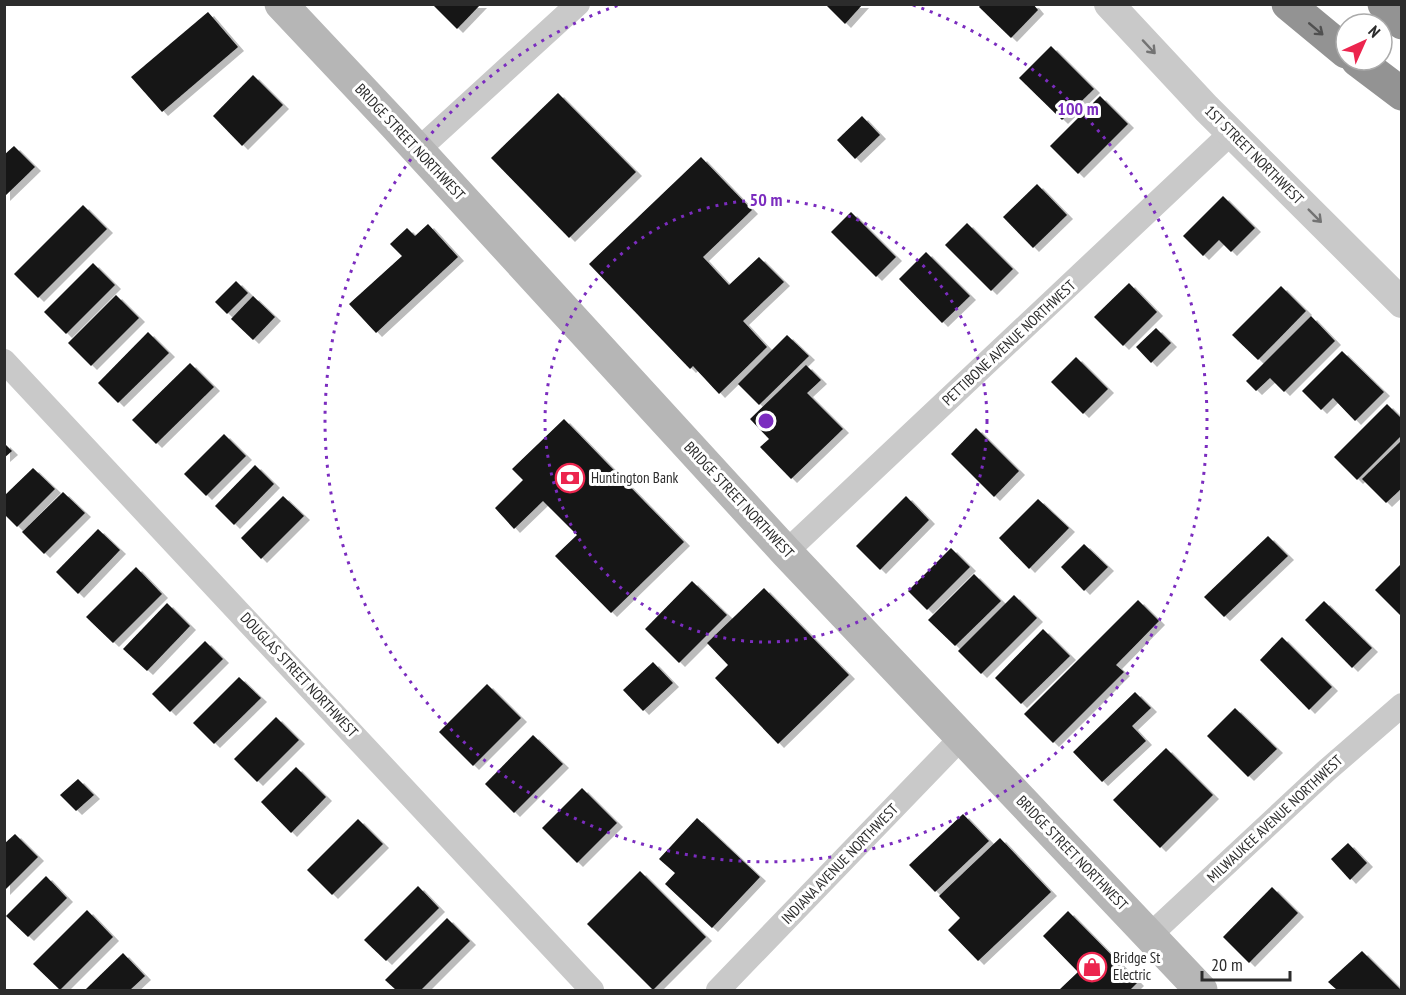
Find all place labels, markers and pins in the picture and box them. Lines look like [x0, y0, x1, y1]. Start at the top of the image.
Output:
centre of rings [756, 411, 776, 431]
bank icon: Huntington Bank [554, 462, 586, 494]
place label: Huntington Bank [591, 468, 678, 487]
place label: Bridge St Electric [1113, 948, 1160, 984]
shop icon: Bridge St Electric [1076, 951, 1108, 983]

